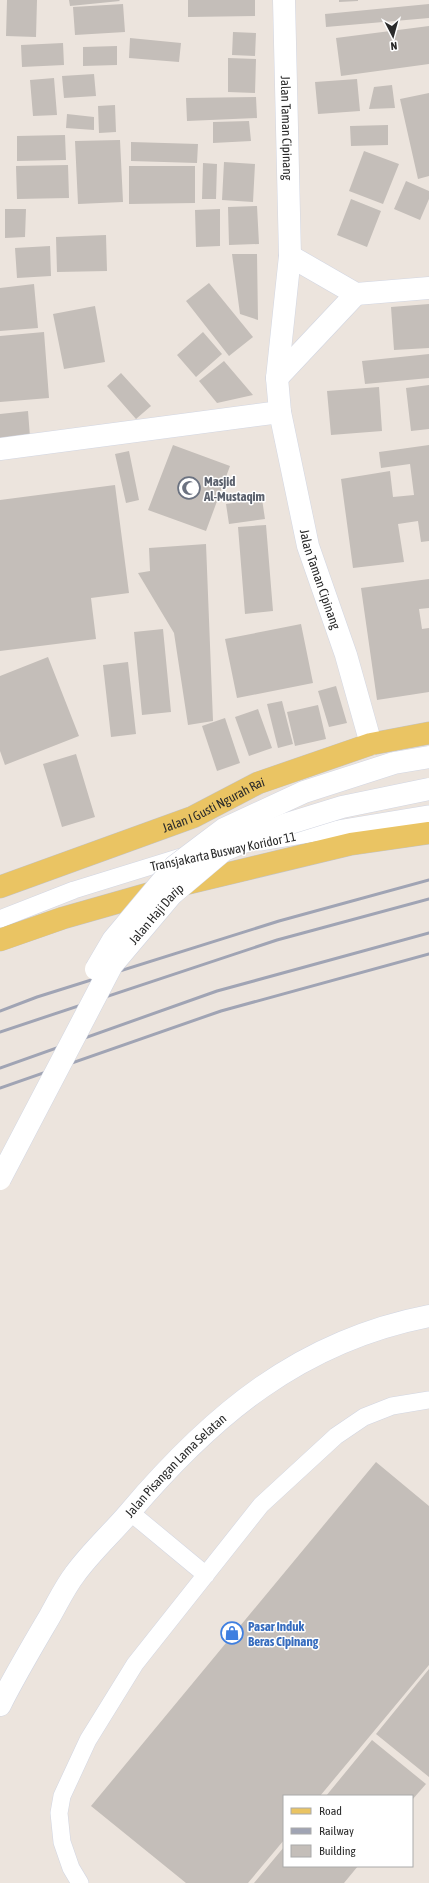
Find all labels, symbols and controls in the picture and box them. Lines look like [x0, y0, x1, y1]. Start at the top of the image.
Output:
north arrow [373, 16, 413, 56]
text: N [390, 40, 398, 52]
street label: Jalan Taman Cipinang [278, 76, 295, 181]
place label: Masjid Al-Mustaqim [203, 474, 265, 504]
mosque icon: Masjid Al-Mustaqim [176, 475, 202, 501]
street label: Jalan Taman Cipinang [297, 528, 344, 632]
street label: Jalan I Gusti Ngurah Rai [160, 774, 267, 836]
street label: Transjakarta Busway Koridor 11 [149, 829, 297, 874]
street label: Jalan Haji Darip [126, 881, 187, 947]
street label: Jalan Pisangan Lama Selatan [122, 1411, 229, 1520]
place label: Pasar Induk Beras Cipinang [248, 1619, 319, 1649]
shop icon: Pasar Induk Beras Cipinang [219, 1620, 245, 1646]
legend [283, 1795, 413, 1867]
text: Road [319, 1804, 342, 1818]
text: Railway [319, 1824, 354, 1838]
text: Building [319, 1844, 357, 1858]

